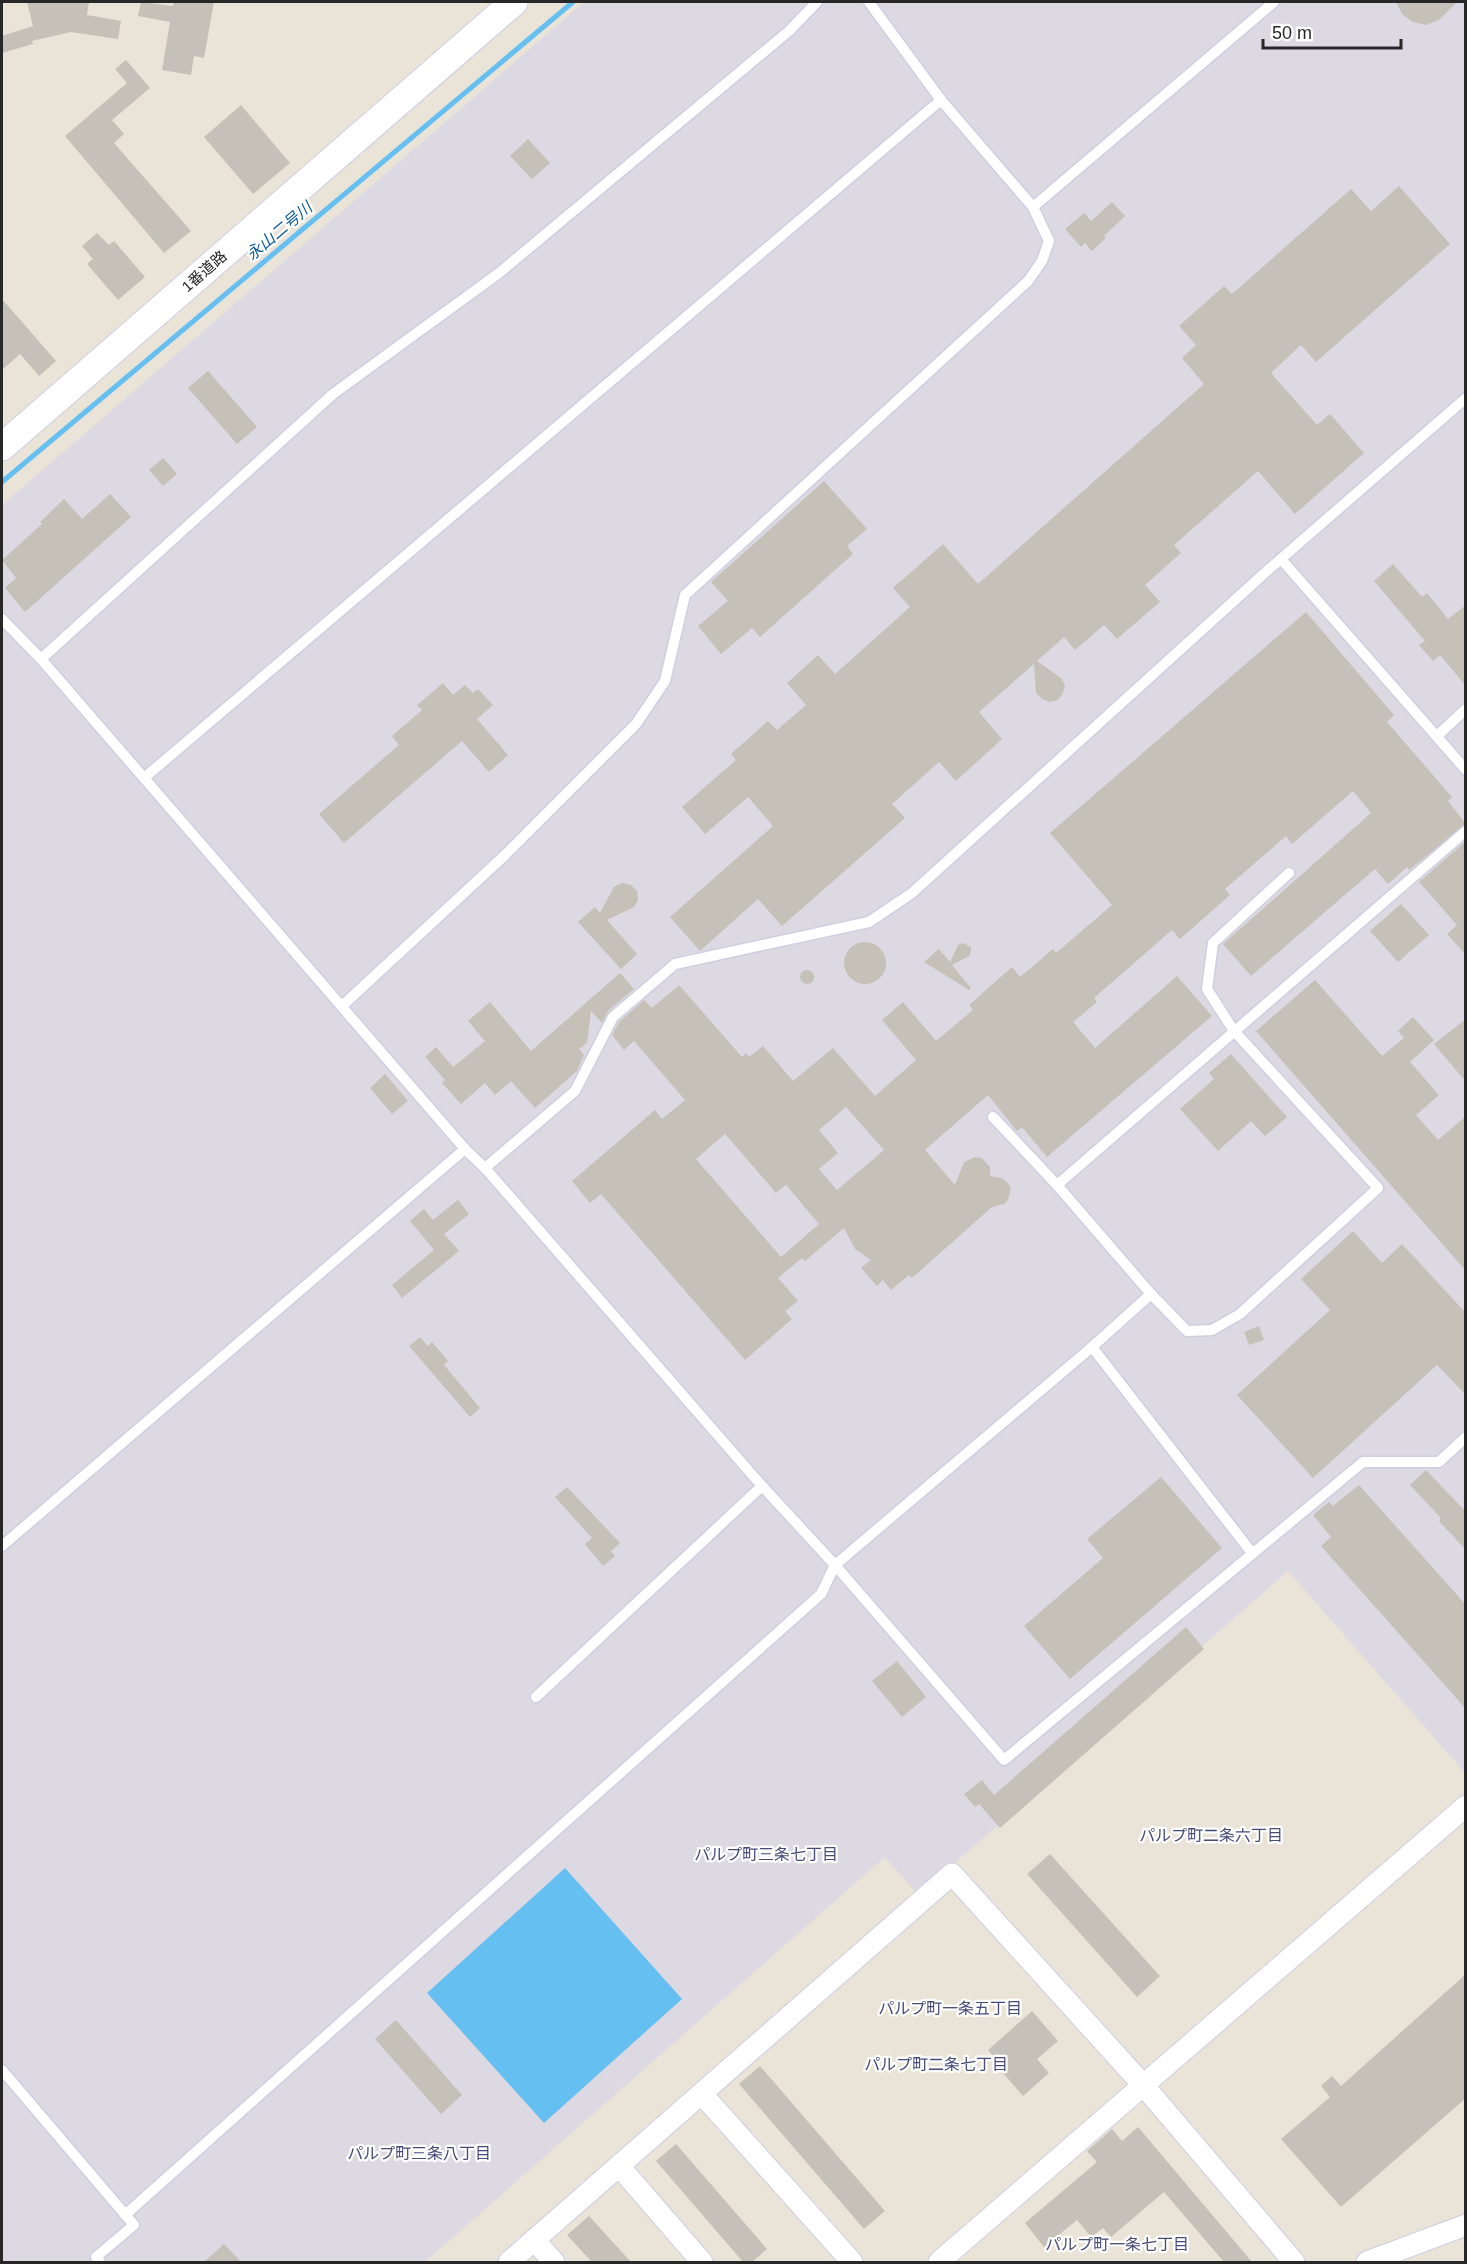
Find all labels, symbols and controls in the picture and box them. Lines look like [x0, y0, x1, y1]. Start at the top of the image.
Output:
scale bar [1263, 12, 1401, 50]
text: 50 m [1272, 23, 1312, 43]
water label: 永山二号川 [243, 197, 317, 263]
street label: 1番道路 [178, 247, 230, 295]
district label: パルプ町二条六丁目 [1139, 1827, 1283, 1844]
district label: パルプ町三条七丁目 [694, 1846, 838, 1863]
district label: パルプ町一条五丁目 [878, 2000, 1022, 2017]
district label: パルプ町二条七丁目 [864, 2056, 1008, 2073]
district label: パルプ町三条八丁目 [347, 2145, 491, 2162]
district label: パルプ町一条七丁目 [1045, 2236, 1189, 2253]

